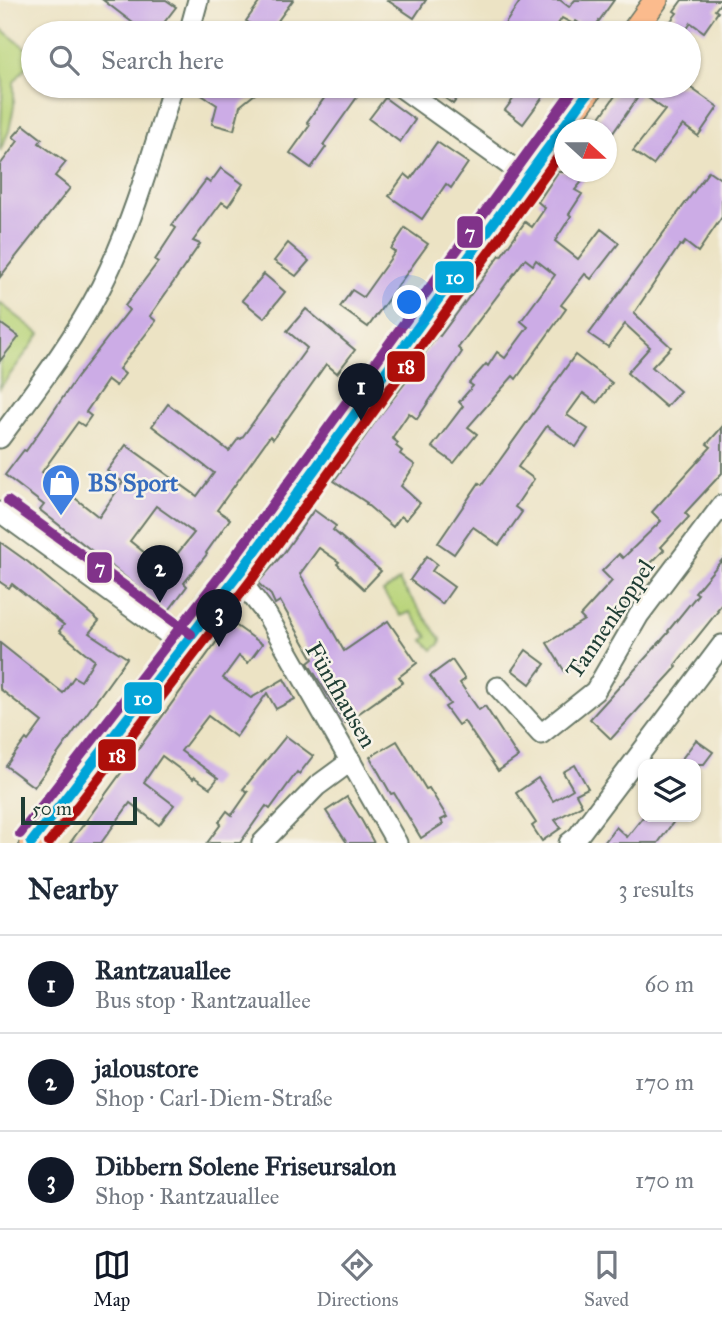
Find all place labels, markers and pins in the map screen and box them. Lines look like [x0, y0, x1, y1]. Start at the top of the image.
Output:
pin: 1 [338, 363, 384, 421]
shop icon: BS Sport [40, 462, 82, 517]
place label: BS Sport [88, 468, 179, 498]
pin: 2 [137, 545, 183, 603]
pin: 3 [196, 589, 242, 647]

